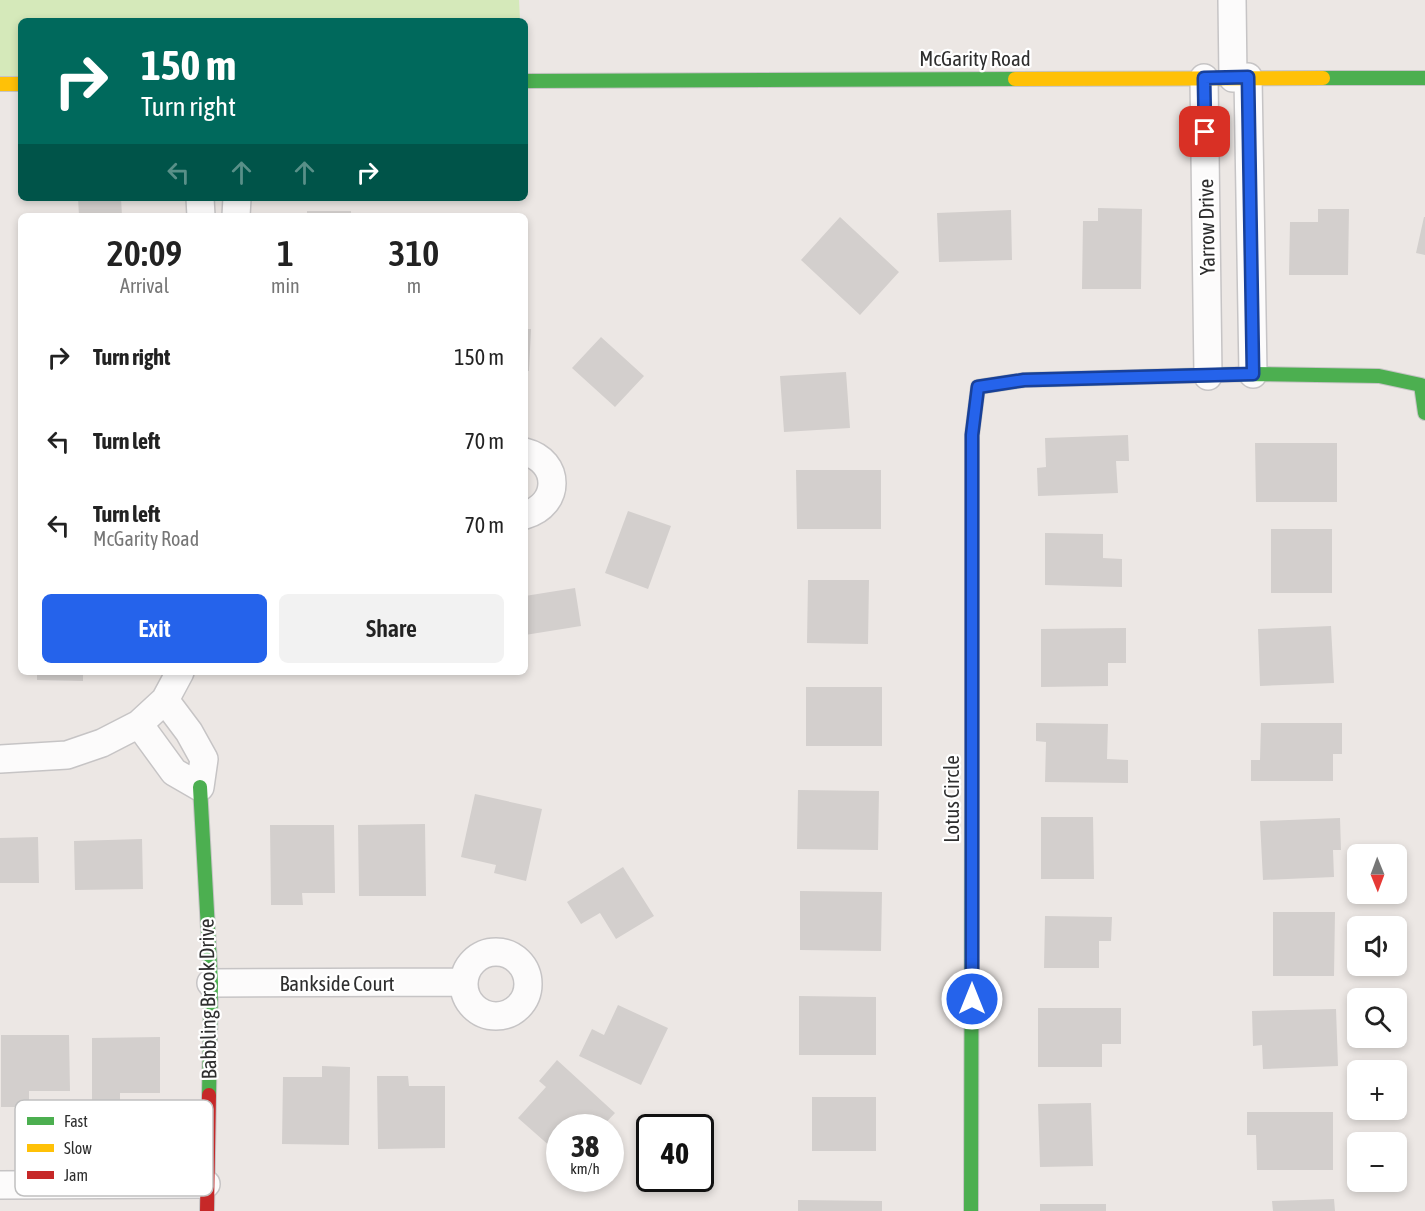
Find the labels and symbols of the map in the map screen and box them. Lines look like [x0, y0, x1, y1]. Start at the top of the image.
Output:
street label: McGarity Road [919, 46, 1031, 70]
pin [1179, 106, 1230, 157]
street label: Yarrow Drive [1193, 179, 1219, 275]
street label: Lotus Circle [939, 755, 963, 843]
north arrow [1347, 844, 1407, 904]
street label: Babbling Brook Drive [194, 918, 220, 1080]
position arrow [940, 967, 1004, 1031]
street label: Bankside Court [279, 971, 395, 995]
legend [15, 1100, 213, 1196]
text: Fast [64, 1112, 88, 1130]
speed limit sign: 40 [636, 1114, 714, 1192]
text: Slow [64, 1139, 92, 1157]
text: Jam [64, 1166, 88, 1184]

